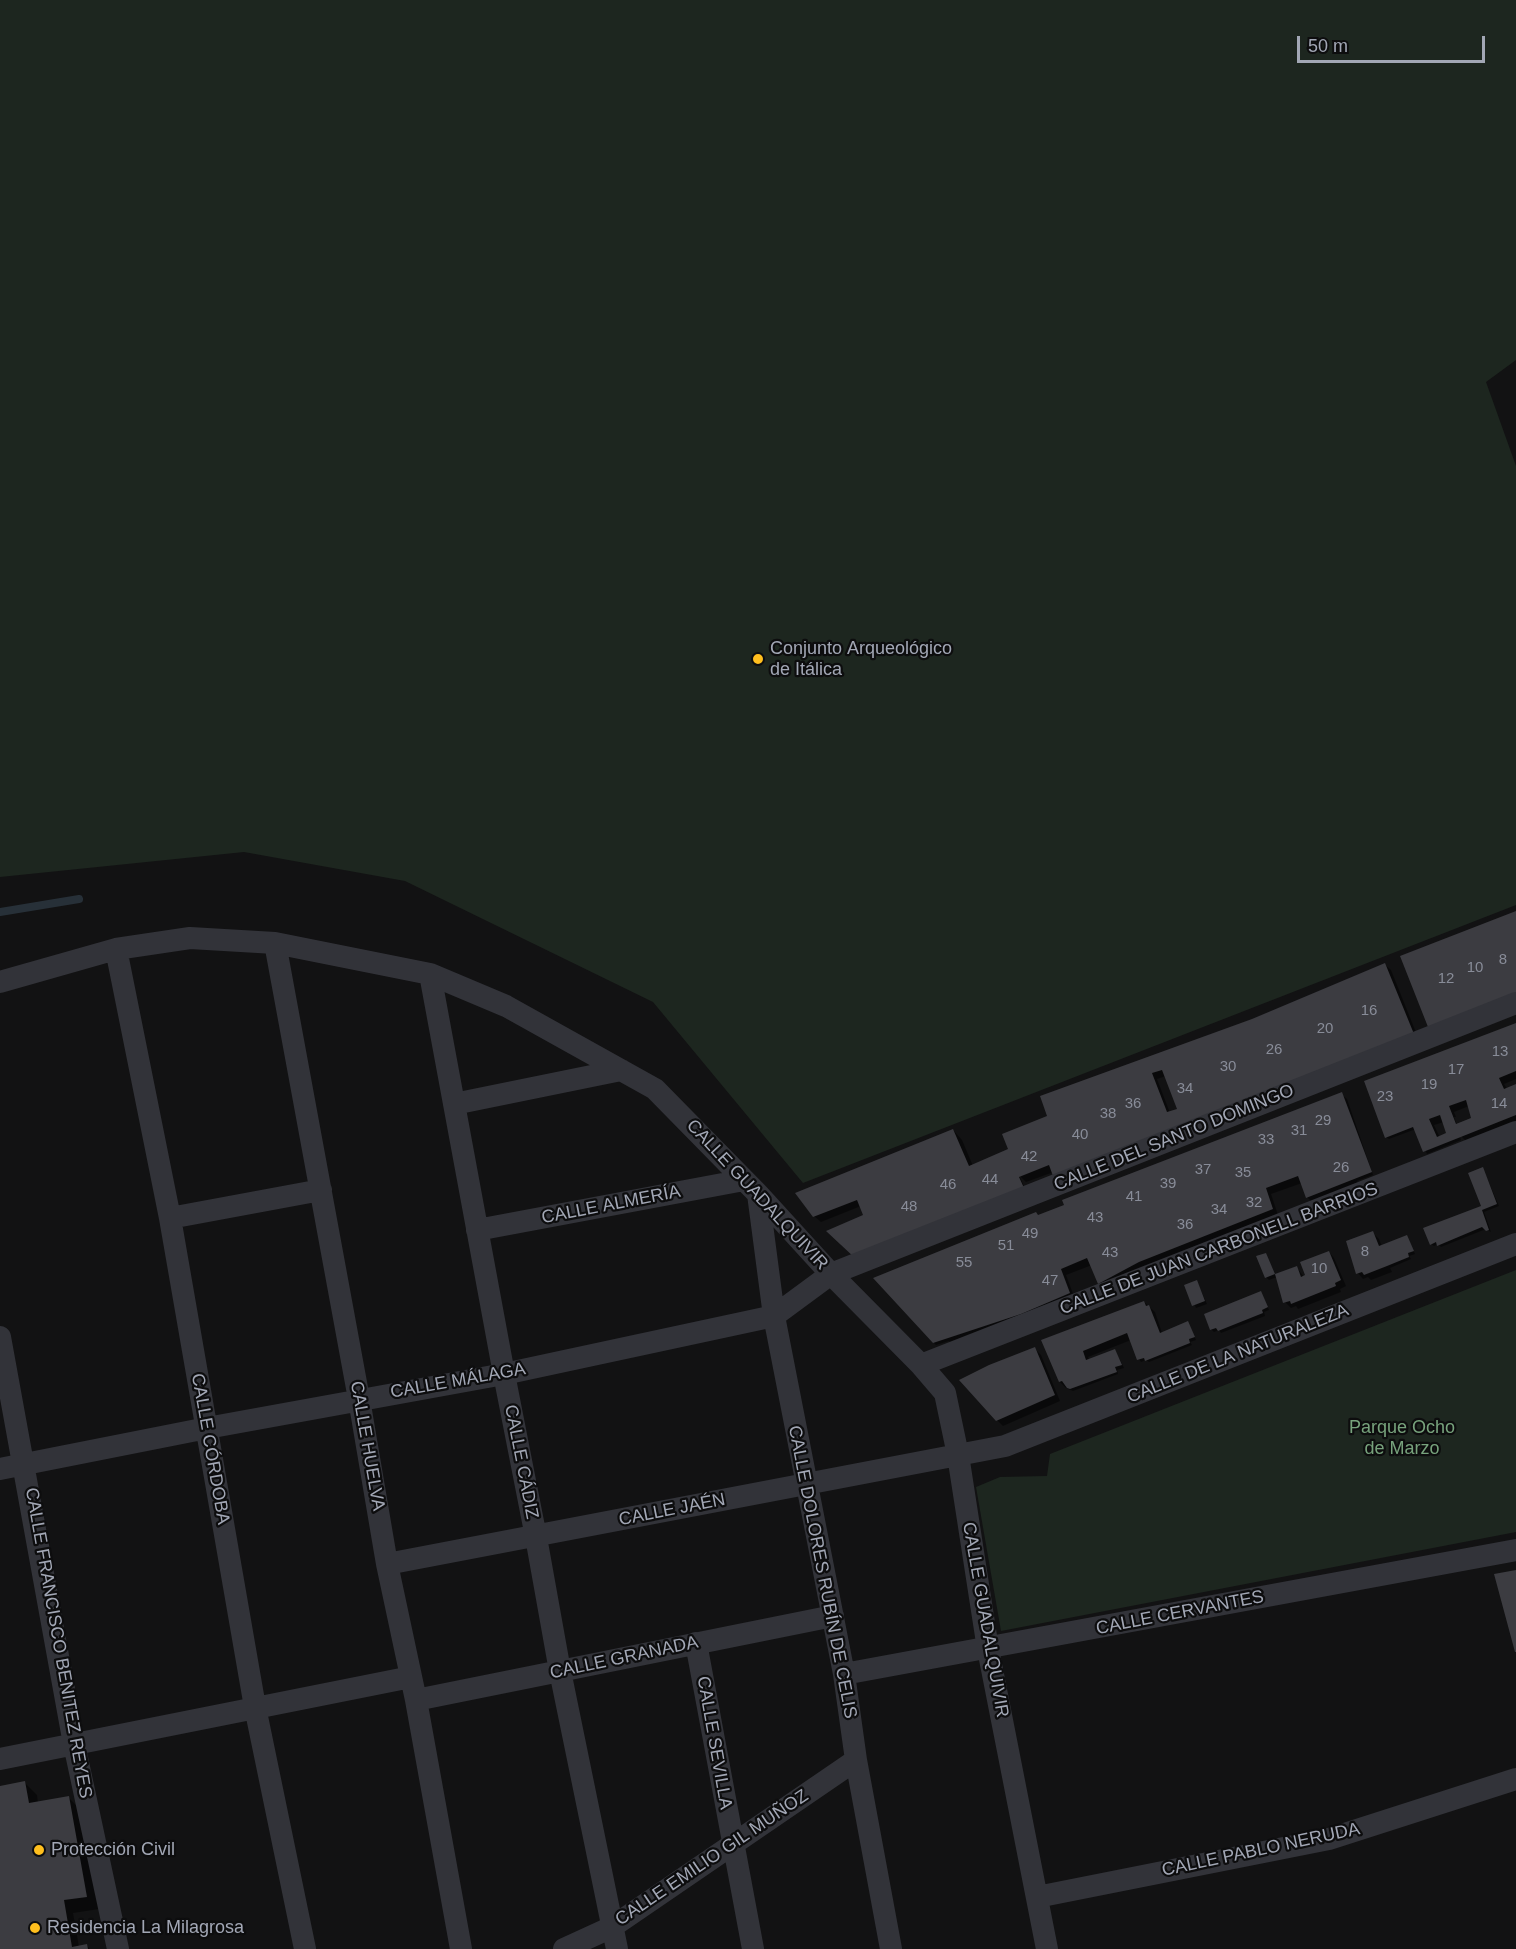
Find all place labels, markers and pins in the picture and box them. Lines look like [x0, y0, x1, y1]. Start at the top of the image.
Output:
place label: Conjunto Arqueológico de Itálica [770, 638, 952, 680]
marker: Conjunto Arqueológico de Itálica [751, 652, 765, 666]
place label: Protección Civil [51, 1839, 175, 1861]
marker: Protección Civil [32, 1843, 46, 1857]
place label: Residencia La Milagrosa [47, 1917, 244, 1939]
marker: Residencia La Milagrosa [28, 1921, 42, 1935]

